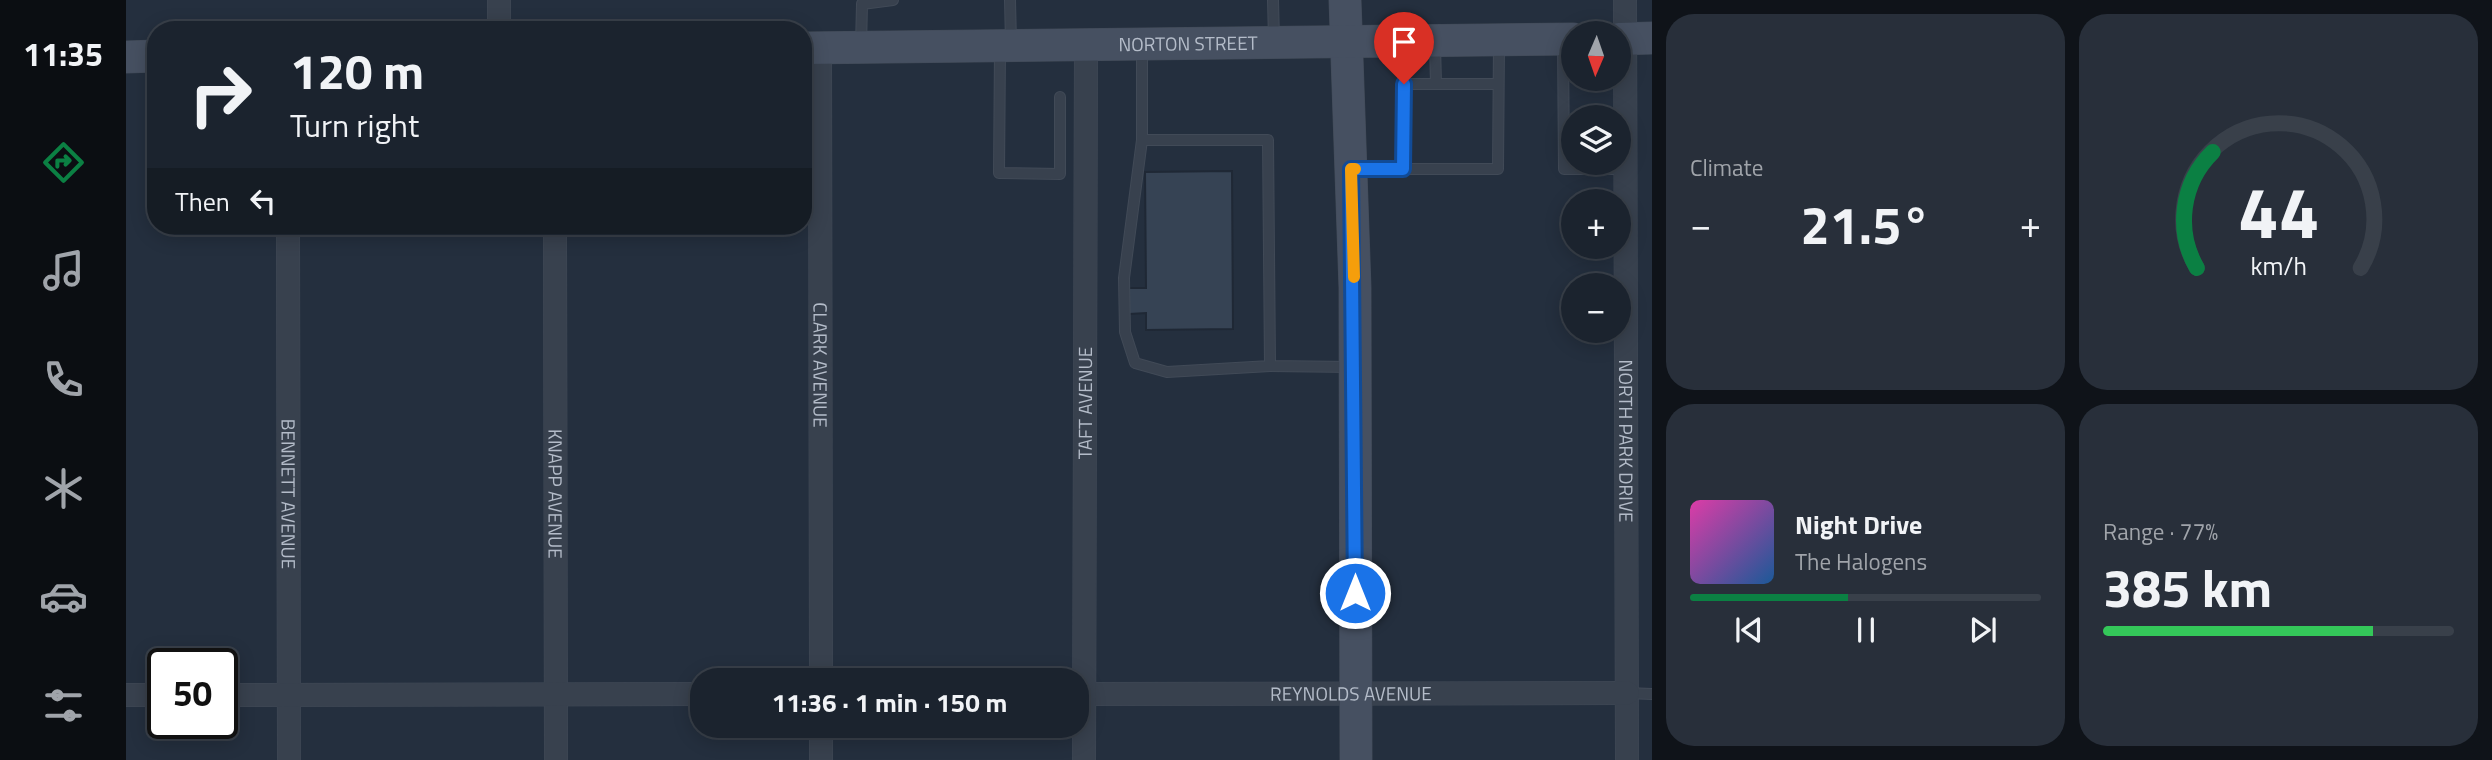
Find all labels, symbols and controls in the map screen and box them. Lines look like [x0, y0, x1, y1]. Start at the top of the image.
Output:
pin [1374, 12.0, 1434, 84]
north arrow [1561, 21, 1631, 91]
map controls [1561, 21, 1631, 343]
icon: arrive [1385, 23, 1423, 61]
street label: NORTON STREET [1118, 28, 1258, 58]
text: 11:35 [23, 30, 103, 78]
text: 120 m [290, 33, 424, 108]
icon: right [175, 49, 266, 140]
text: Turn right [290, 101, 419, 149]
button: layers [1561, 105, 1631, 175]
icon: directions [39, 138, 88, 187]
text: Climate [1690, 150, 1763, 185]
text: 44 [2238, 156, 2319, 266]
text: Then [175, 182, 230, 221]
icon: left [244, 182, 282, 220]
text: 21.5° [1801, 185, 1930, 264]
button: + [1561, 189, 1631, 259]
text: − [1690, 195, 1711, 253]
text: + [2020, 195, 2041, 253]
icon: music [39, 246, 88, 295]
text: km/h [2250, 247, 2307, 285]
button: − [1561, 273, 1631, 343]
street label: CLARK AVENUE [806, 302, 836, 428]
street label: TAFT AVENUE [1070, 347, 1099, 459]
icon: phone [39, 355, 88, 404]
street label: NORTH PARK DRIVE [1612, 359, 1641, 522]
street label: BENNETT AVENUE [274, 419, 304, 569]
street label: KNAPP AVENUE [541, 429, 571, 559]
icon: climate [39, 464, 88, 513]
text: Night Drive [1795, 505, 1922, 544]
text: Range · 77% [2103, 514, 2218, 549]
text: The Halogens [1795, 544, 1927, 579]
text: 385 km [2103, 548, 2272, 627]
position arrow [1318, 556, 1392, 630]
icon: car [39, 572, 88, 621]
icon: previous [1730, 611, 1768, 649]
icon: pause [1847, 611, 1885, 649]
icon: next [1964, 611, 2002, 649]
speed limit sign: 50 [147, 648, 238, 739]
street label: REYNOLDS AVENUE [1270, 678, 1432, 708]
icon: filters [39, 681, 88, 730]
text: 11:36 · 1 min · 150 m [772, 683, 1007, 722]

